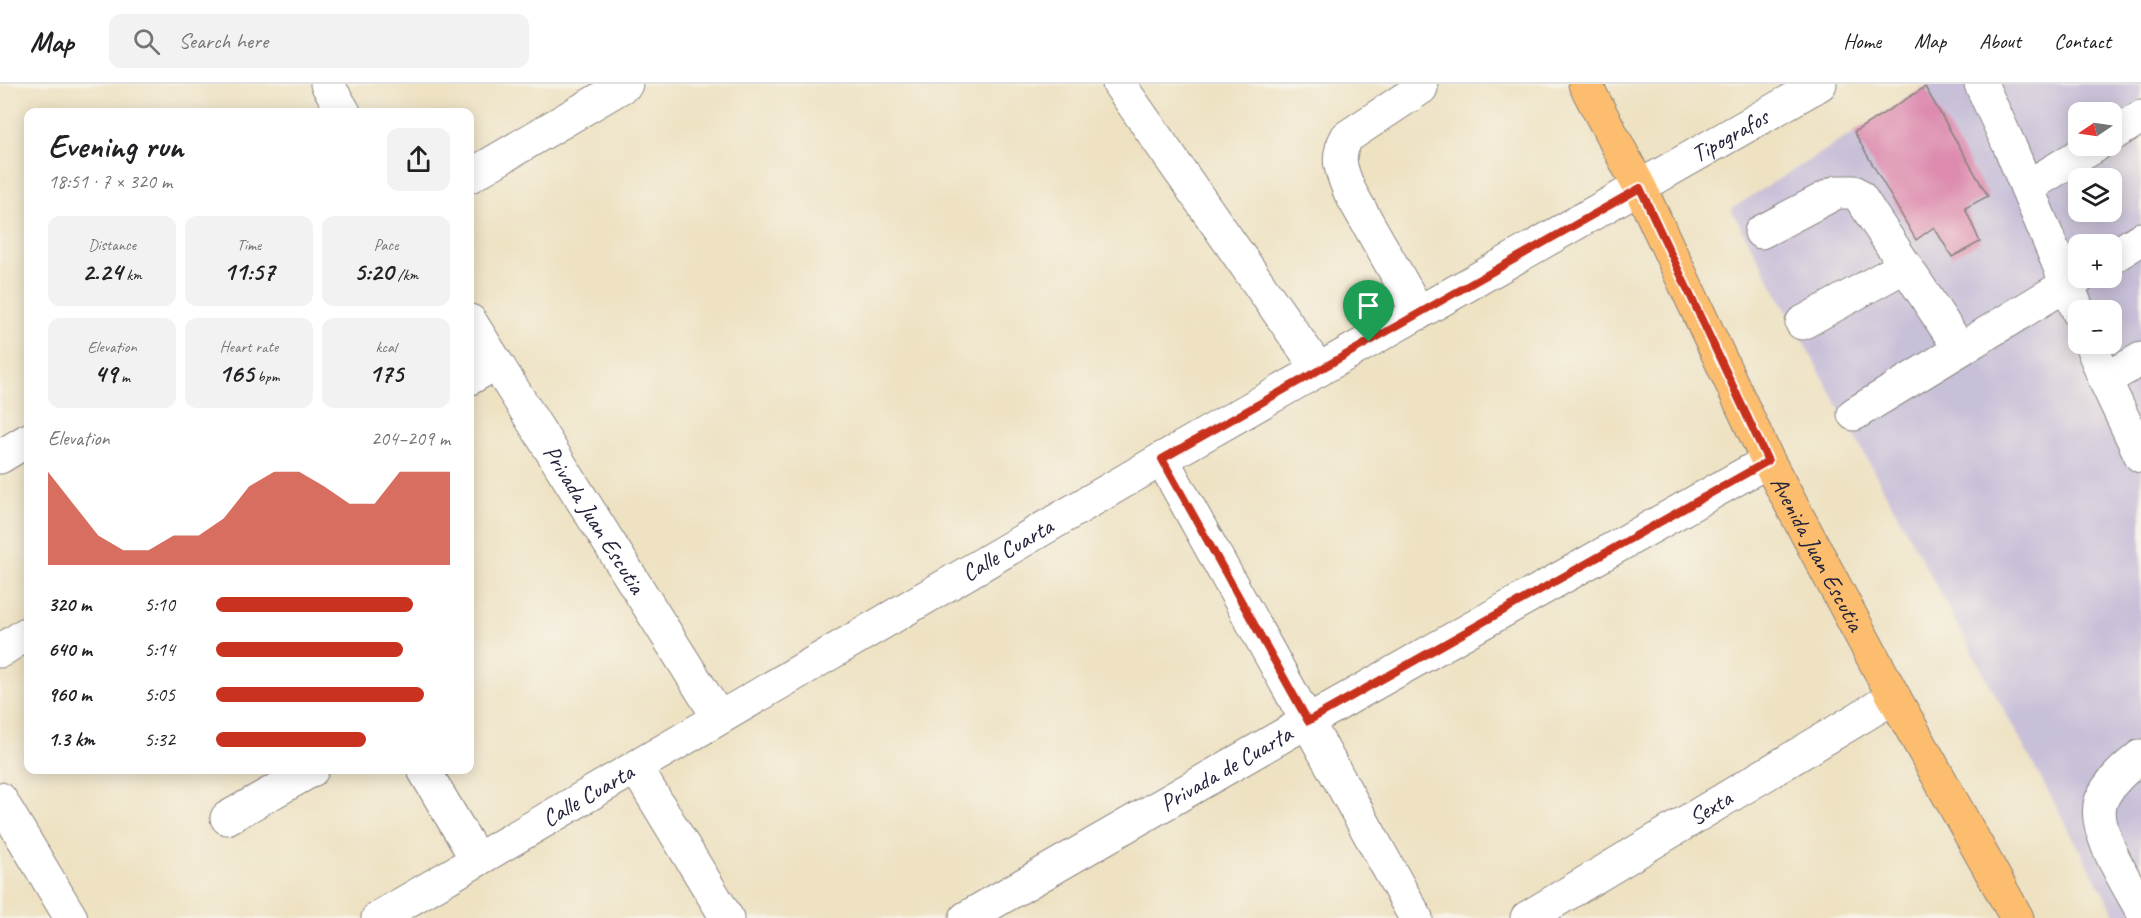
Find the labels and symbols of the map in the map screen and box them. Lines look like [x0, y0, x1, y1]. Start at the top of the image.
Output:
street label: Tipografos [1686, 101, 1775, 169]
north arrow [2068, 102, 2122, 156]
pin [1343, 280, 1394, 342]
street label: Privada Juan Escutia [536, 439, 653, 600]
street label: Avenida Juan Escutia [1764, 471, 1872, 637]
street label: Calle Cuarta [956, 511, 1059, 588]
street label: Privada de Cuarta [1155, 718, 1299, 818]
street label: Calle Cuarta [537, 756, 640, 834]
street label: Sexta [1683, 782, 1738, 832]

